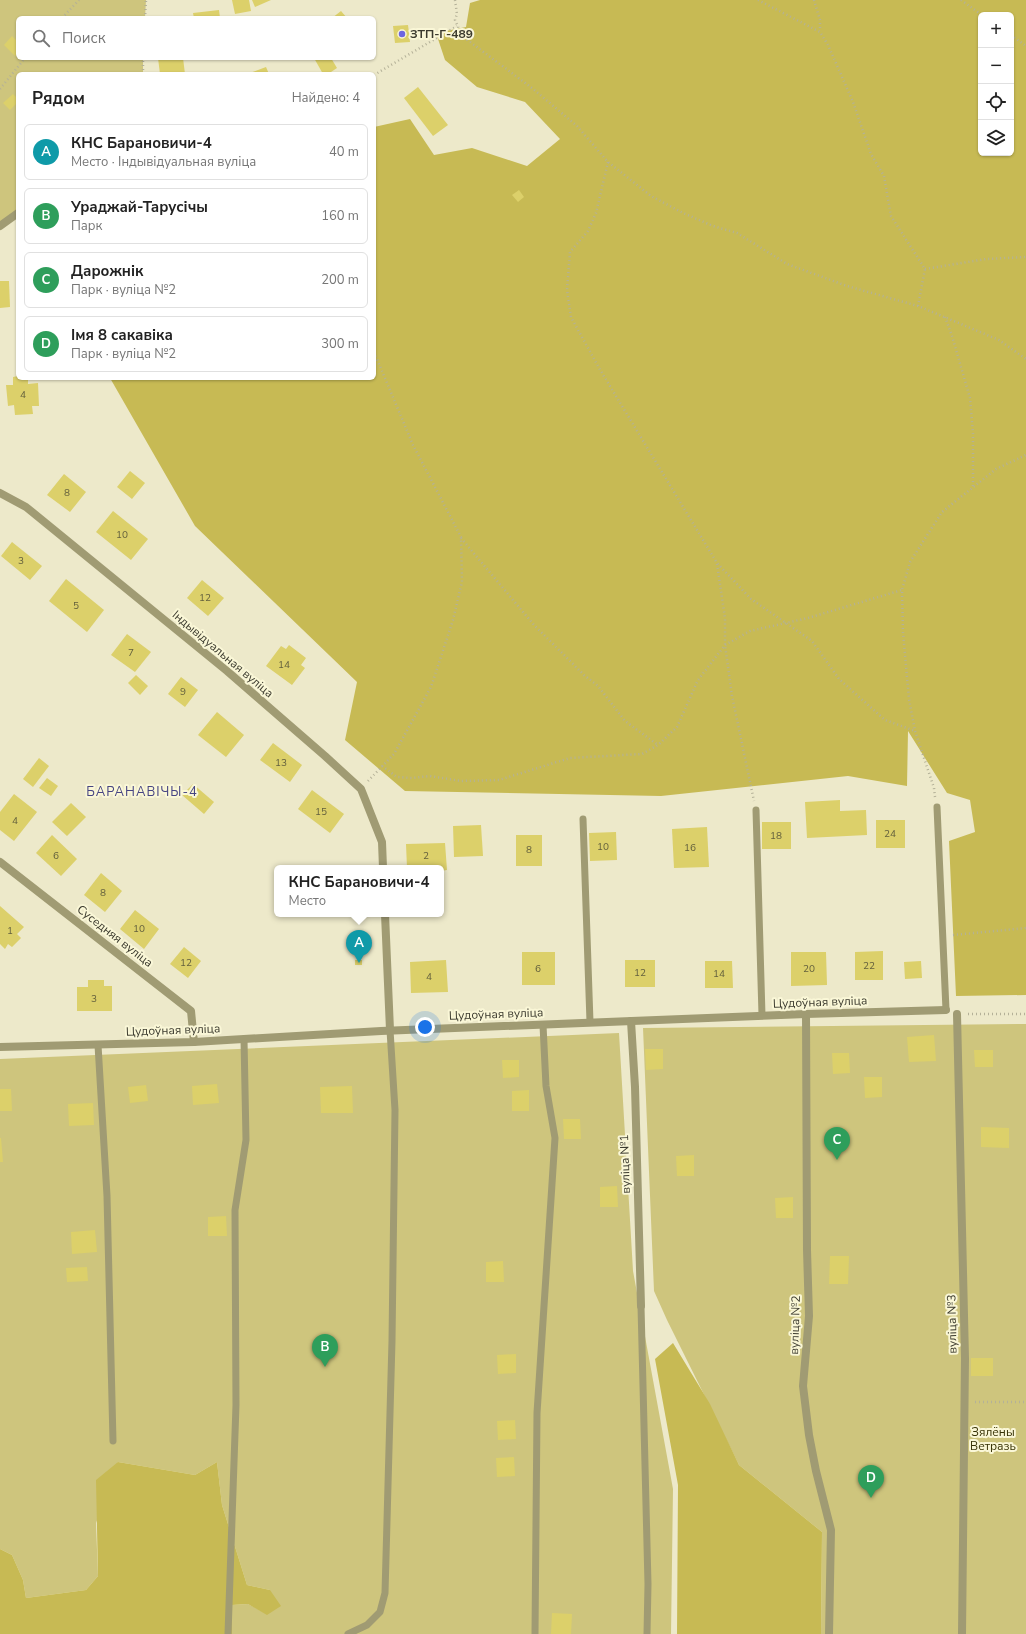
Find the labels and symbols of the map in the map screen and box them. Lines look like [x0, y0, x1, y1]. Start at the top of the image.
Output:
place label: ЗТП-Г-489 [410, 26, 473, 42]
marker: ЗТП-Г-489 [397, 29, 407, 39]
house number: 4 [20, 388, 26, 402]
house number: 8 [64, 486, 70, 500]
house number: 10 [116, 528, 128, 542]
house number: 3 [18, 554, 24, 568]
house number: 12 [199, 591, 211, 605]
house number: 5 [73, 599, 79, 613]
street label: Індывідуальная вуліца [169, 607, 277, 701]
house number: 7 [128, 646, 134, 660]
house number: 14 [278, 658, 290, 672]
house number: 9 [180, 685, 186, 699]
house number: 13 [275, 756, 287, 770]
district label: БАРАНАВІЧЫ-4 [86, 783, 198, 801]
house number: 15 [315, 805, 327, 819]
house number: 4 [12, 814, 18, 828]
house number: 24 [884, 827, 896, 841]
house number: 18 [770, 829, 782, 843]
house number: 10 [597, 840, 609, 854]
house number: 16 [684, 841, 696, 855]
house number: 8 [526, 843, 532, 857]
house number: 6 [53, 849, 59, 863]
house number: 2 [423, 849, 429, 863]
house number: 8 [100, 886, 106, 900]
street label: Суседняя вуліца [74, 901, 156, 971]
house number: 10 [133, 922, 145, 936]
house number: 1 [7, 924, 13, 938]
pin: A [346, 930, 372, 963]
house number: 12 [180, 956, 192, 970]
house number: 22 [863, 959, 875, 973]
house number: 6 [535, 962, 541, 976]
house number: 20 [803, 962, 815, 976]
house number: 12 [634, 966, 646, 980]
house number: 14 [713, 967, 725, 981]
house number: 4 [426, 970, 432, 984]
house number: 3 [91, 992, 97, 1006]
street label: Цудоўная вуліца [772, 992, 868, 1012]
street label: Цудоўная вуліца [448, 1004, 544, 1024]
your location [415, 1017, 435, 1037]
street label: Цудоўная вуліца [125, 1020, 221, 1040]
pin: C [824, 1127, 850, 1160]
street label: вуліца №1 [616, 1134, 634, 1194]
street label: вуліца №3 [943, 1294, 961, 1354]
street label: вуліца №2 [786, 1295, 804, 1355]
pin: B [312, 1334, 338, 1367]
park label: Зялёны Ветразь [970, 1424, 1016, 1454]
pin: D [858, 1465, 884, 1498]

